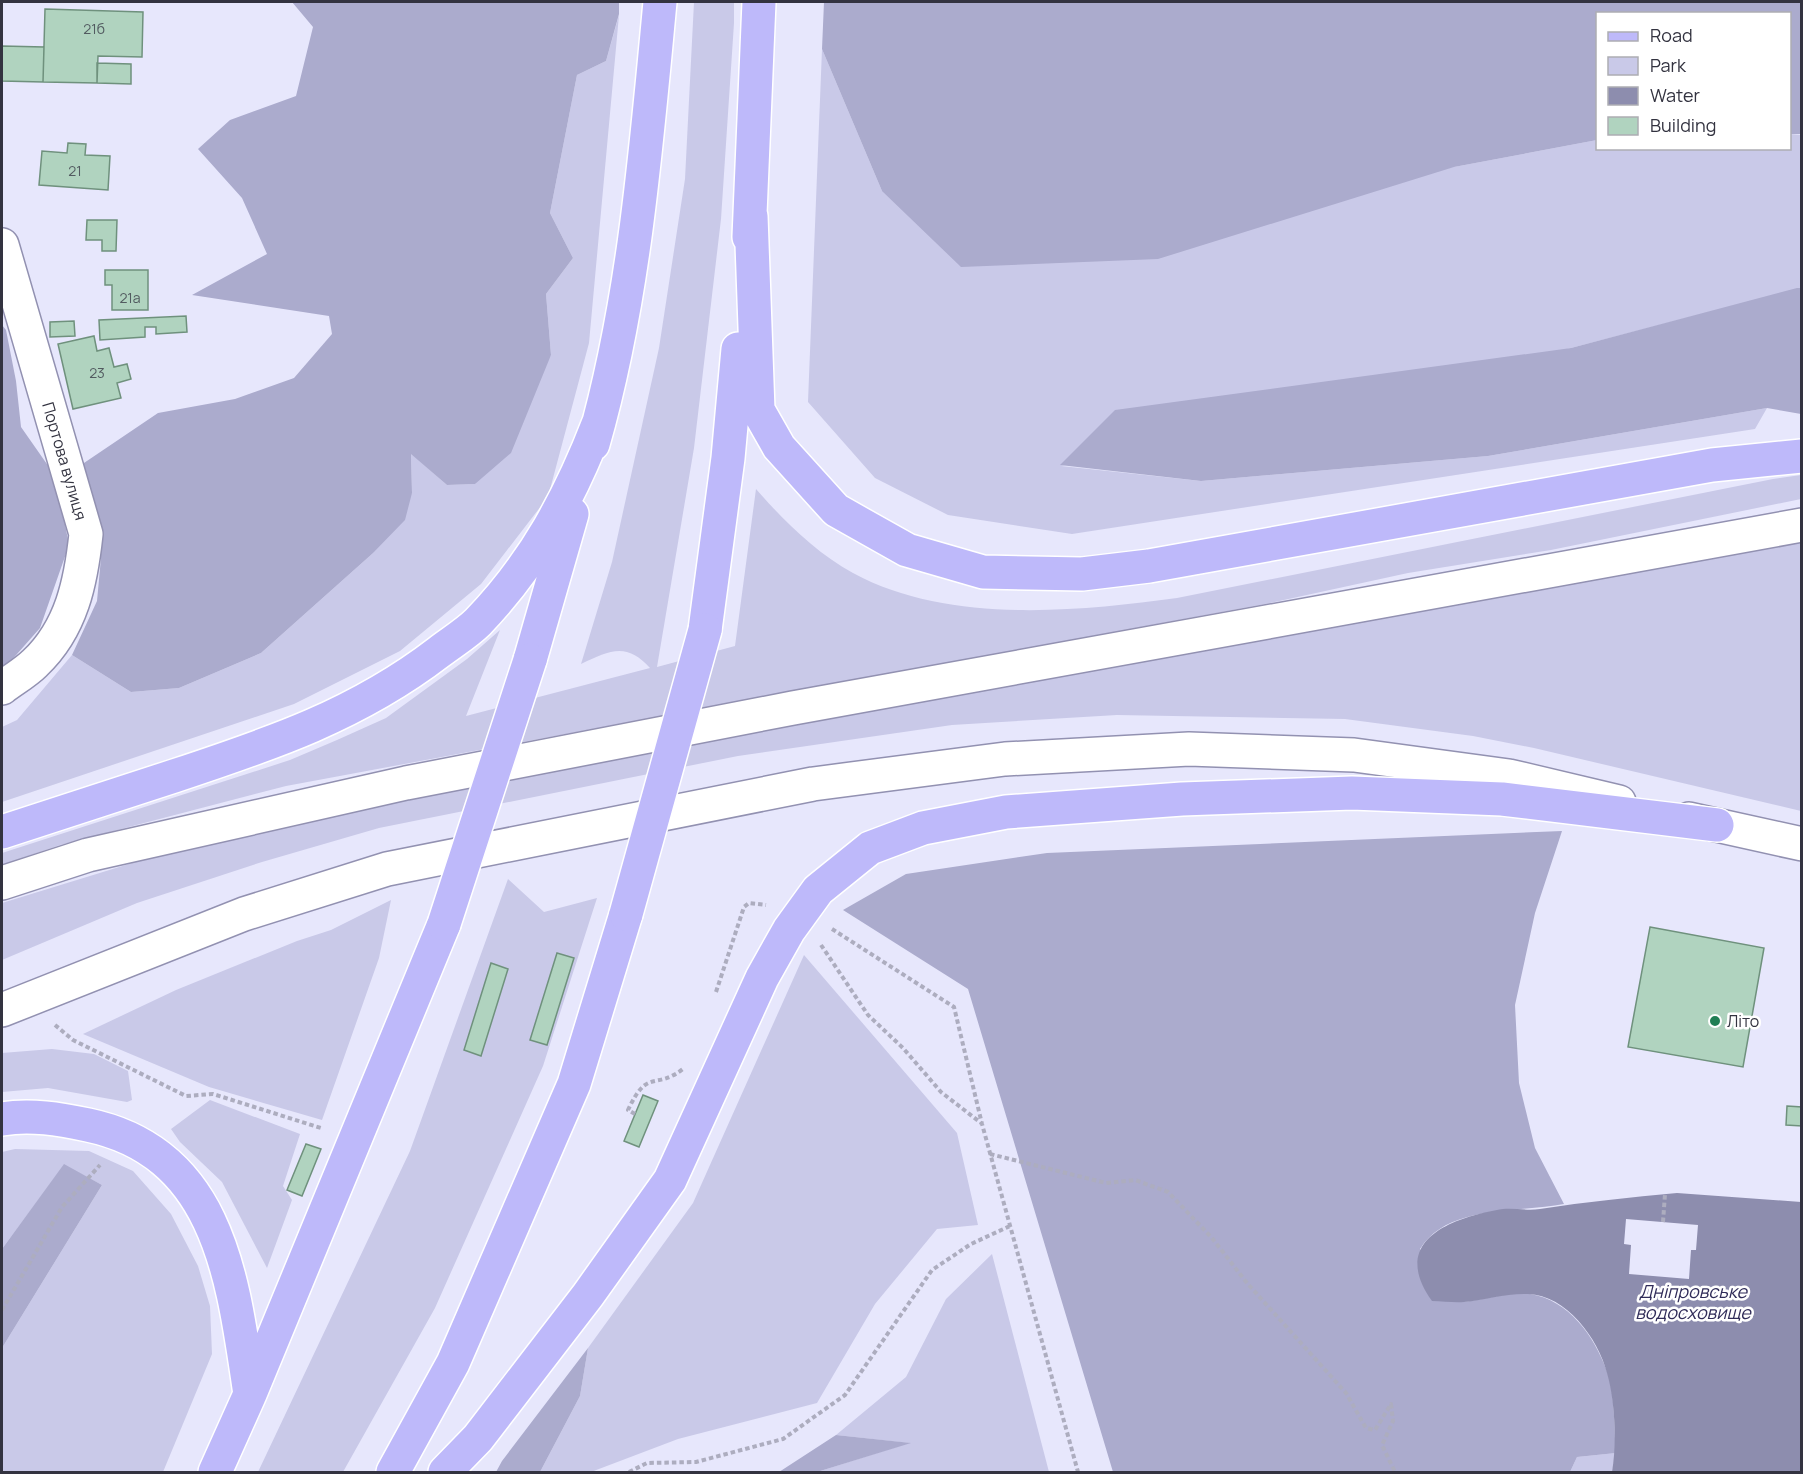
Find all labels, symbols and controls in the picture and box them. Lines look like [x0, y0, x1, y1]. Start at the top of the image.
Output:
legend [1596, 12, 1791, 150]
house number: 21б [83, 19, 105, 38]
text: Road [1650, 23, 1693, 47]
text: Park [1650, 53, 1687, 77]
text: Water [1650, 83, 1700, 107]
text: Building [1650, 113, 1716, 137]
house number: 21 [68, 161, 82, 180]
house number: 21а [119, 288, 141, 307]
house number: 23 [89, 363, 105, 382]
street label: Портова вулиця [37, 399, 92, 523]
place label: Літо [1727, 1010, 1759, 1032]
marker: Літо [1708, 1014, 1722, 1028]
water label: Дніпровське водосховище [1635, 1279, 1752, 1324]

